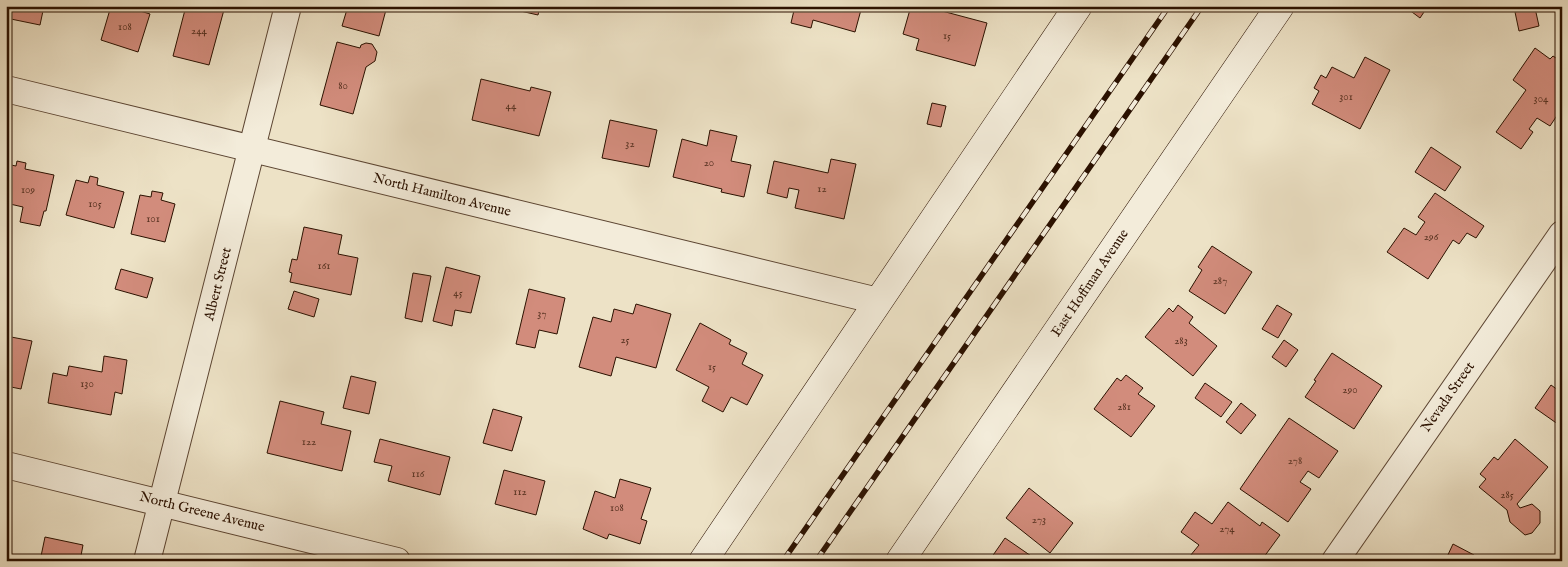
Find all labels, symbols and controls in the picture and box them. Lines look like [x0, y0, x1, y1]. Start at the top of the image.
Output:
house number: 108 [118, 20, 132, 34]
house number: 244 [191, 24, 208, 38]
house number: 15 [943, 29, 951, 43]
house number: 80 [338, 79, 348, 93]
house number: 301 [1339, 90, 1353, 104]
house number: 304 [1534, 92, 1549, 106]
house number: 44 [506, 99, 517, 113]
house number: 32 [625, 137, 635, 151]
house number: 20 [704, 156, 714, 170]
street label: North Hamilton Avenue [371, 169, 513, 221]
house number: 12 [817, 182, 827, 196]
house number: 109 [21, 183, 35, 197]
house number: 105 [88, 197, 102, 211]
house number: 101 [146, 212, 160, 226]
street label: East Hoffman Avenue [1047, 225, 1133, 340]
house number: 296 [1424, 230, 1439, 244]
street label: Albert Street [200, 245, 236, 324]
house number: 161 [318, 259, 330, 273]
house number: 287 [1213, 274, 1227, 288]
house number: 45 [453, 286, 463, 300]
house number: 37 [537, 307, 547, 321]
house number: 25 [620, 333, 630, 347]
house number: 283 [1174, 334, 1188, 348]
street label: Nevada Street [1417, 358, 1479, 436]
house number: 15 [708, 360, 716, 374]
house number: 130 [80, 377, 94, 391]
house number: 290 [1342, 383, 1358, 397]
house number: 281 [1117, 400, 1131, 414]
house number: 122 [302, 435, 316, 449]
house number: 278 [1288, 454, 1302, 468]
house number: 116 [412, 467, 425, 481]
house number: 112 [513, 485, 527, 499]
street label: North Greene Avenue [137, 488, 267, 536]
house number: 285 [1500, 488, 1514, 502]
house number: 108 [610, 501, 624, 515]
house number: 273 [1032, 513, 1046, 527]
house number: 274 [1219, 522, 1235, 536]

